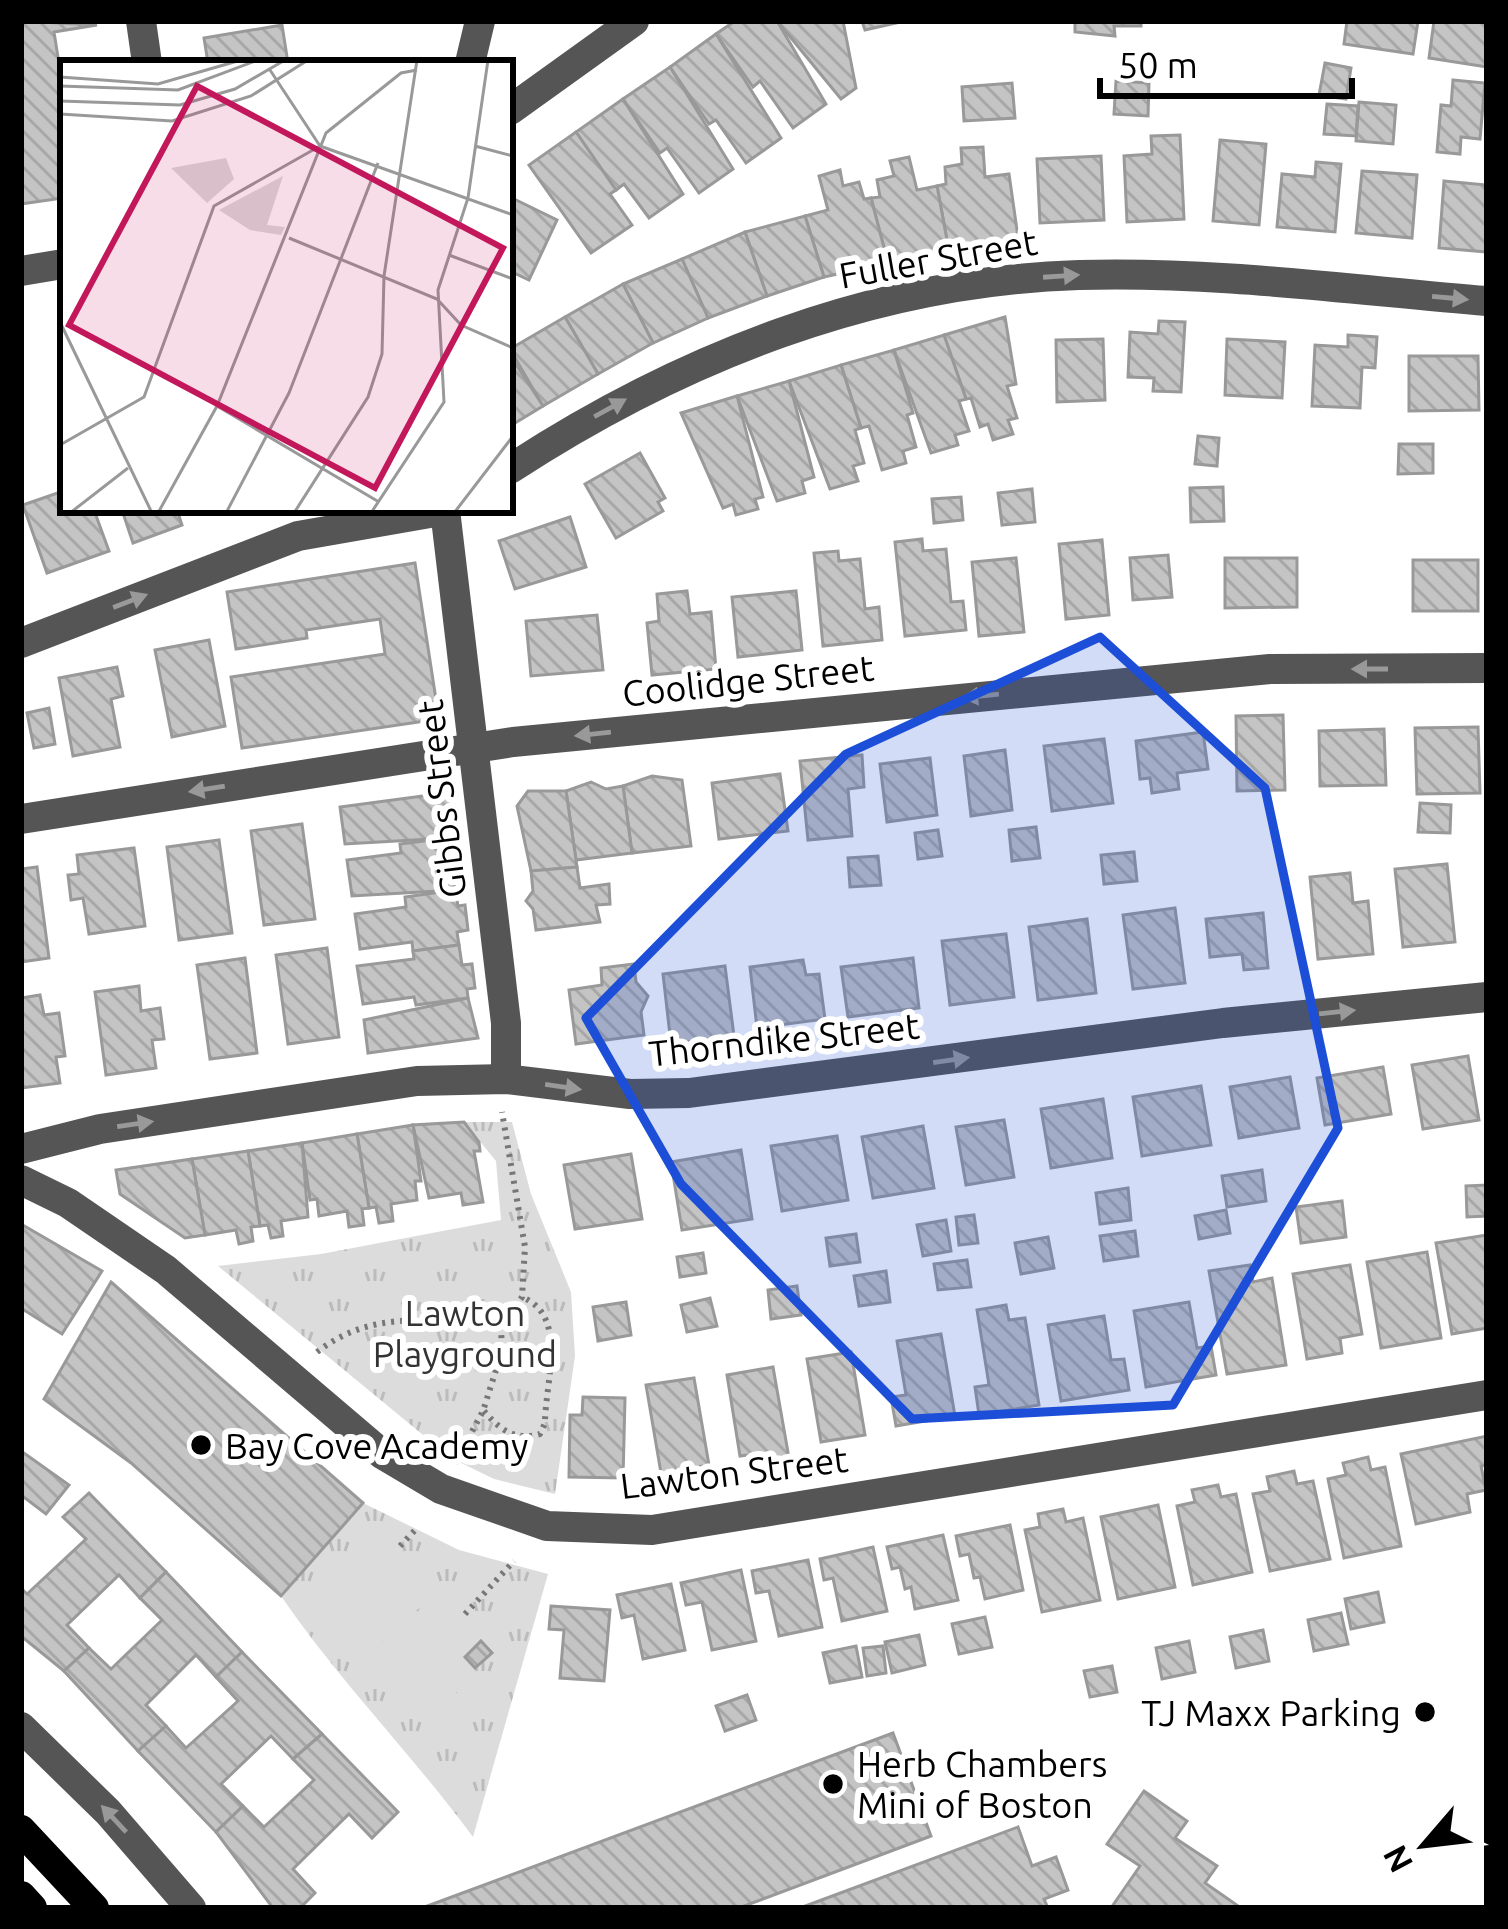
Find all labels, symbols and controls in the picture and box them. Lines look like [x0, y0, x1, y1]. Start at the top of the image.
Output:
scale bar [1100, 24, 1352, 98]
text: 50 m [1118, 44, 1198, 85]
inset map [60, 60, 513, 513]
street label: Fuller Street [836, 220, 1040, 296]
one-way arrow [1043, 267, 1080, 286]
one-way arrow [1432, 289, 1469, 308]
one-way arrow [594, 399, 627, 420]
one-way arrow [113, 590, 149, 609]
street label: Coolidge Street [620, 646, 876, 714]
one-way arrow [1350, 659, 1388, 679]
one-way arrow [962, 687, 999, 706]
street label: Gibbs Street [409, 698, 473, 900]
one-way arrow [574, 725, 611, 744]
one-way arrow [188, 780, 225, 799]
one-way arrow [1319, 1002, 1357, 1021]
street label: Thorndike Street [647, 1004, 921, 1074]
one-way arrow [932, 1051, 970, 1070]
one-way arrow [545, 1078, 582, 1097]
one-way arrow [117, 1114, 154, 1133]
park label: Lawton Playground [373, 1292, 557, 1374]
place label: Bay Cove Academy [225, 1425, 528, 1466]
marker: Bay Cove Academy [188, 1432, 214, 1458]
street label: Lawton Street [618, 1438, 850, 1506]
place label: TJ Maxx Parking [1141, 1692, 1401, 1733]
marker: TJ Maxx Parking [1412, 1699, 1438, 1725]
place label: Herb Chambers Mini of Boston [857, 1743, 1107, 1825]
marker: Herb Chambers Mini of Boston [820, 1771, 846, 1797]
north arrow [1364, 1785, 1484, 1905]
one-way arrow [101, 1805, 129, 1834]
text: N [1375, 1840, 1419, 1879]

